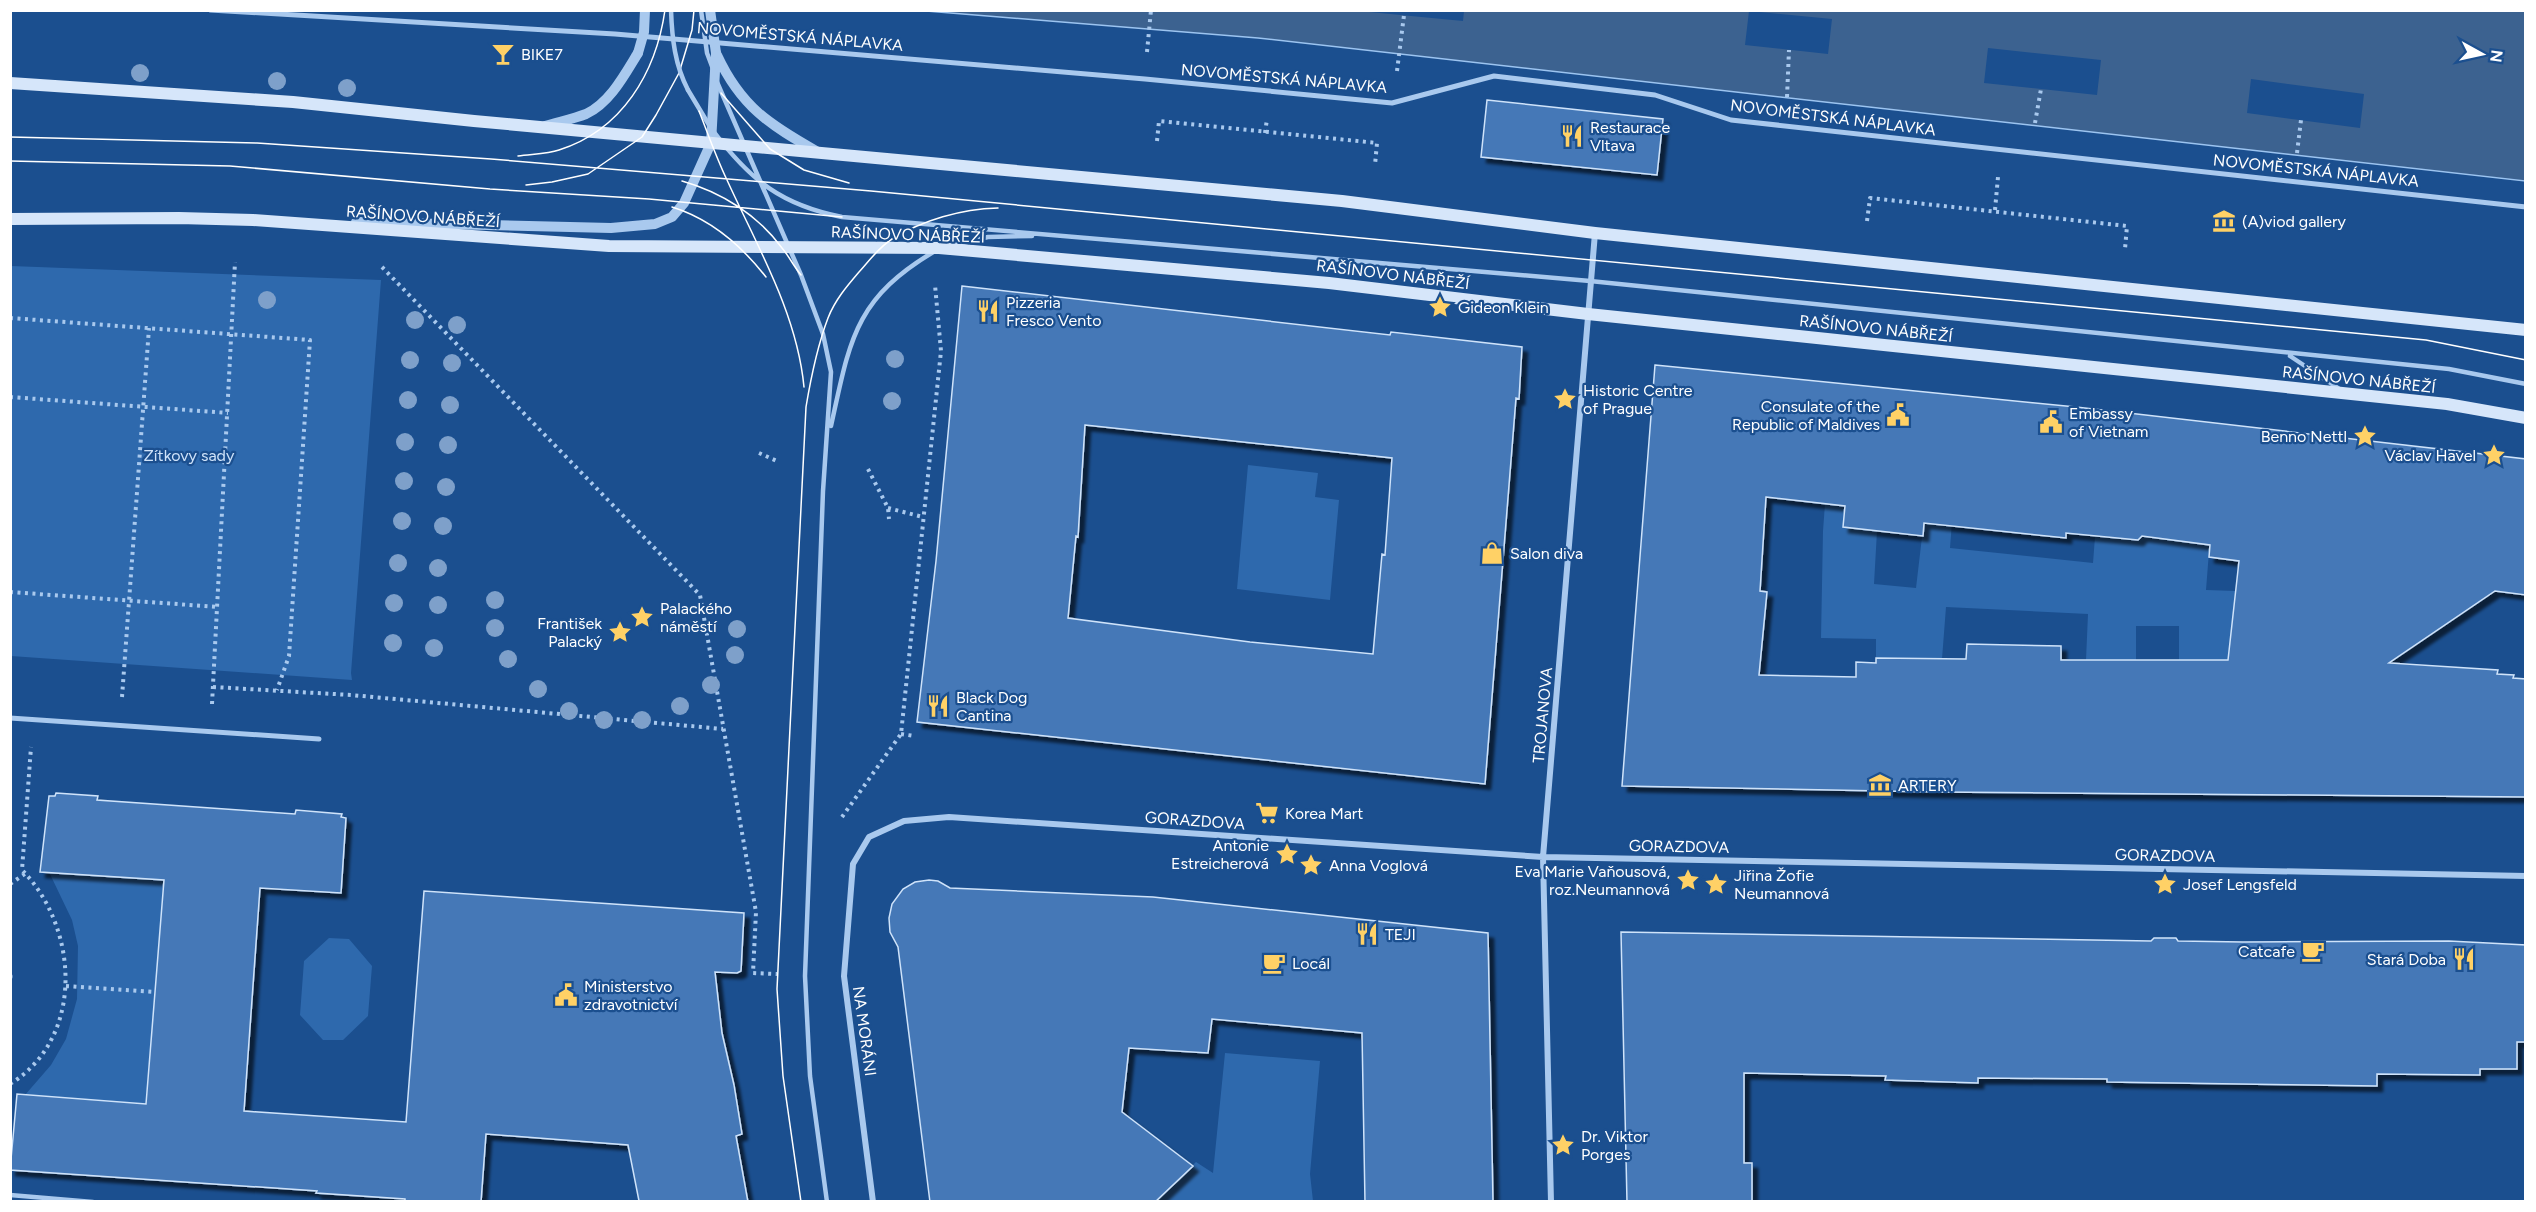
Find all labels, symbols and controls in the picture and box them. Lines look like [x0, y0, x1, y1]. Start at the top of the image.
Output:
street label: NOVOMĚSTSKÁ NÁPLAVKA [696, 18, 904, 55]
north arrow [2452, 24, 2512, 84]
bar icon: BIKE7 [490, 41, 516, 67]
place label: BIKE7 [521, 45, 563, 64]
text: N [2486, 49, 2507, 63]
street label: NOVOMĚSTSKÁ NÁPLAVKA [1180, 60, 1388, 97]
street label: NOVOMĚSTSKÁ NÁPLAVKA [1729, 95, 1937, 140]
place label: Restaurace Vltava [1590, 118, 1671, 155]
restaurant icon: Restaurace Vltava [1559, 123, 1585, 149]
street label: NOVOMĚSTSKÁ NÁPLAVKA [2212, 150, 2420, 191]
street label: RAŠÍNOVO NÁBŘEŽÍ [345, 202, 501, 231]
museum icon: (A)viod gallery [2211, 208, 2237, 234]
place label: (A)viod gallery [2242, 212, 2346, 231]
street label: RAŠÍNOVO NÁBŘEŽÍ [831, 222, 986, 247]
street label: RAŠÍNOVO NÁBŘEŽÍ [1315, 256, 1471, 293]
place label: Pizzeria Fresco Vento [1006, 293, 1101, 330]
place icon: Gideon Klein [1427, 294, 1453, 320]
restaurant icon: Pizzeria Fresco Vento [975, 298, 1001, 324]
place label: Gideon Klein [1458, 298, 1549, 317]
street label: RAŠÍNOVO NÁBŘEŽÍ [1798, 311, 1954, 346]
street label: RAŠÍNOVO NÁBŘEŽÍ [2281, 362, 2437, 397]
place label: Historic Centre of Prague [1583, 381, 1693, 418]
place icon: Historic Centre of Prague [1552, 386, 1578, 412]
place label: Consulate of the Republic of Maldives [1732, 397, 1880, 434]
public building icon: Consulate of the Republic of Maldives [1885, 402, 1911, 428]
place label: Embassy of Vietnam [2069, 404, 2148, 441]
public building icon: Embassy of Vietnam [2038, 409, 2064, 435]
place icon: Benno Nettl [2352, 423, 2378, 449]
place label: Benno Nettl [2261, 427, 2347, 446]
place icon: Václav Havel [2481, 442, 2507, 468]
park label: Zítkovy sady [144, 446, 235, 465]
place label: Václav Havel [2384, 446, 2476, 465]
shop icon: Salon diva [1479, 540, 1505, 566]
place label: Salon diva [1510, 544, 1583, 563]
place label: Palackého náměstí [660, 599, 732, 636]
place icon: Palackého náměstí [629, 604, 655, 630]
place label: František Palacký [537, 614, 603, 651]
place icon: František Palacký [607, 619, 633, 645]
street label: TROJANOVA [1529, 666, 1556, 764]
place label: Black Dog Cantina [956, 688, 1028, 725]
restaurant icon: Black Dog Cantina [925, 693, 951, 719]
museum icon: ARTERY [1867, 772, 1893, 798]
place label: ARTERY [1898, 776, 1957, 795]
supermarket icon: Korea Mart [1254, 800, 1280, 826]
place label: Korea Mart [1285, 804, 1363, 823]
street label: GORAZDOVA [1144, 808, 1246, 833]
place label: Antonie Estreicherová [1171, 836, 1269, 873]
street label: GORAZDOVA [1629, 836, 1729, 857]
place icon: Antonie Estreicherová [1274, 841, 1300, 867]
street label: GORAZDOVA [2115, 845, 2215, 866]
place icon: Anna Voglová [1298, 852, 1324, 878]
place label: Anna Voglová [1329, 856, 1428, 875]
place label: Eva Marie Vaňousová, roz.Neumannová [1515, 862, 1670, 899]
place label: Jiřina Žofie Neumannová [1734, 866, 1829, 903]
place icon: Eva Marie Vaňousová, roz.Neumannová [1675, 867, 1701, 893]
place icon: Jiřina Žofie Neumannová [1703, 871, 1729, 897]
place icon: Josef Lengsfeld [2152, 871, 2178, 897]
place label: Josef Lengsfeld [2183, 875, 2297, 894]
restaurant icon: TEJI [1354, 921, 1380, 947]
place label: TEJI [1385, 925, 1416, 944]
cafe icon: Catcafe [2300, 938, 2326, 964]
place label: Catcafe [2238, 942, 2295, 961]
restaurant icon: Stará Doba [2451, 946, 2477, 972]
cafe icon: Locál [1261, 950, 1287, 976]
place label: Stará Doba [2367, 950, 2446, 969]
place label: Locál [1292, 954, 1330, 973]
place label: Ministerstvo zdravotnictví [584, 977, 679, 1014]
public building icon: Ministerstvo zdravotnictví [553, 982, 579, 1008]
street label: NA MORÁNI [849, 985, 880, 1077]
place label: Dr. Viktor Porges [1581, 1127, 1649, 1164]
place icon: Dr. Viktor Porges [1550, 1132, 1576, 1158]

